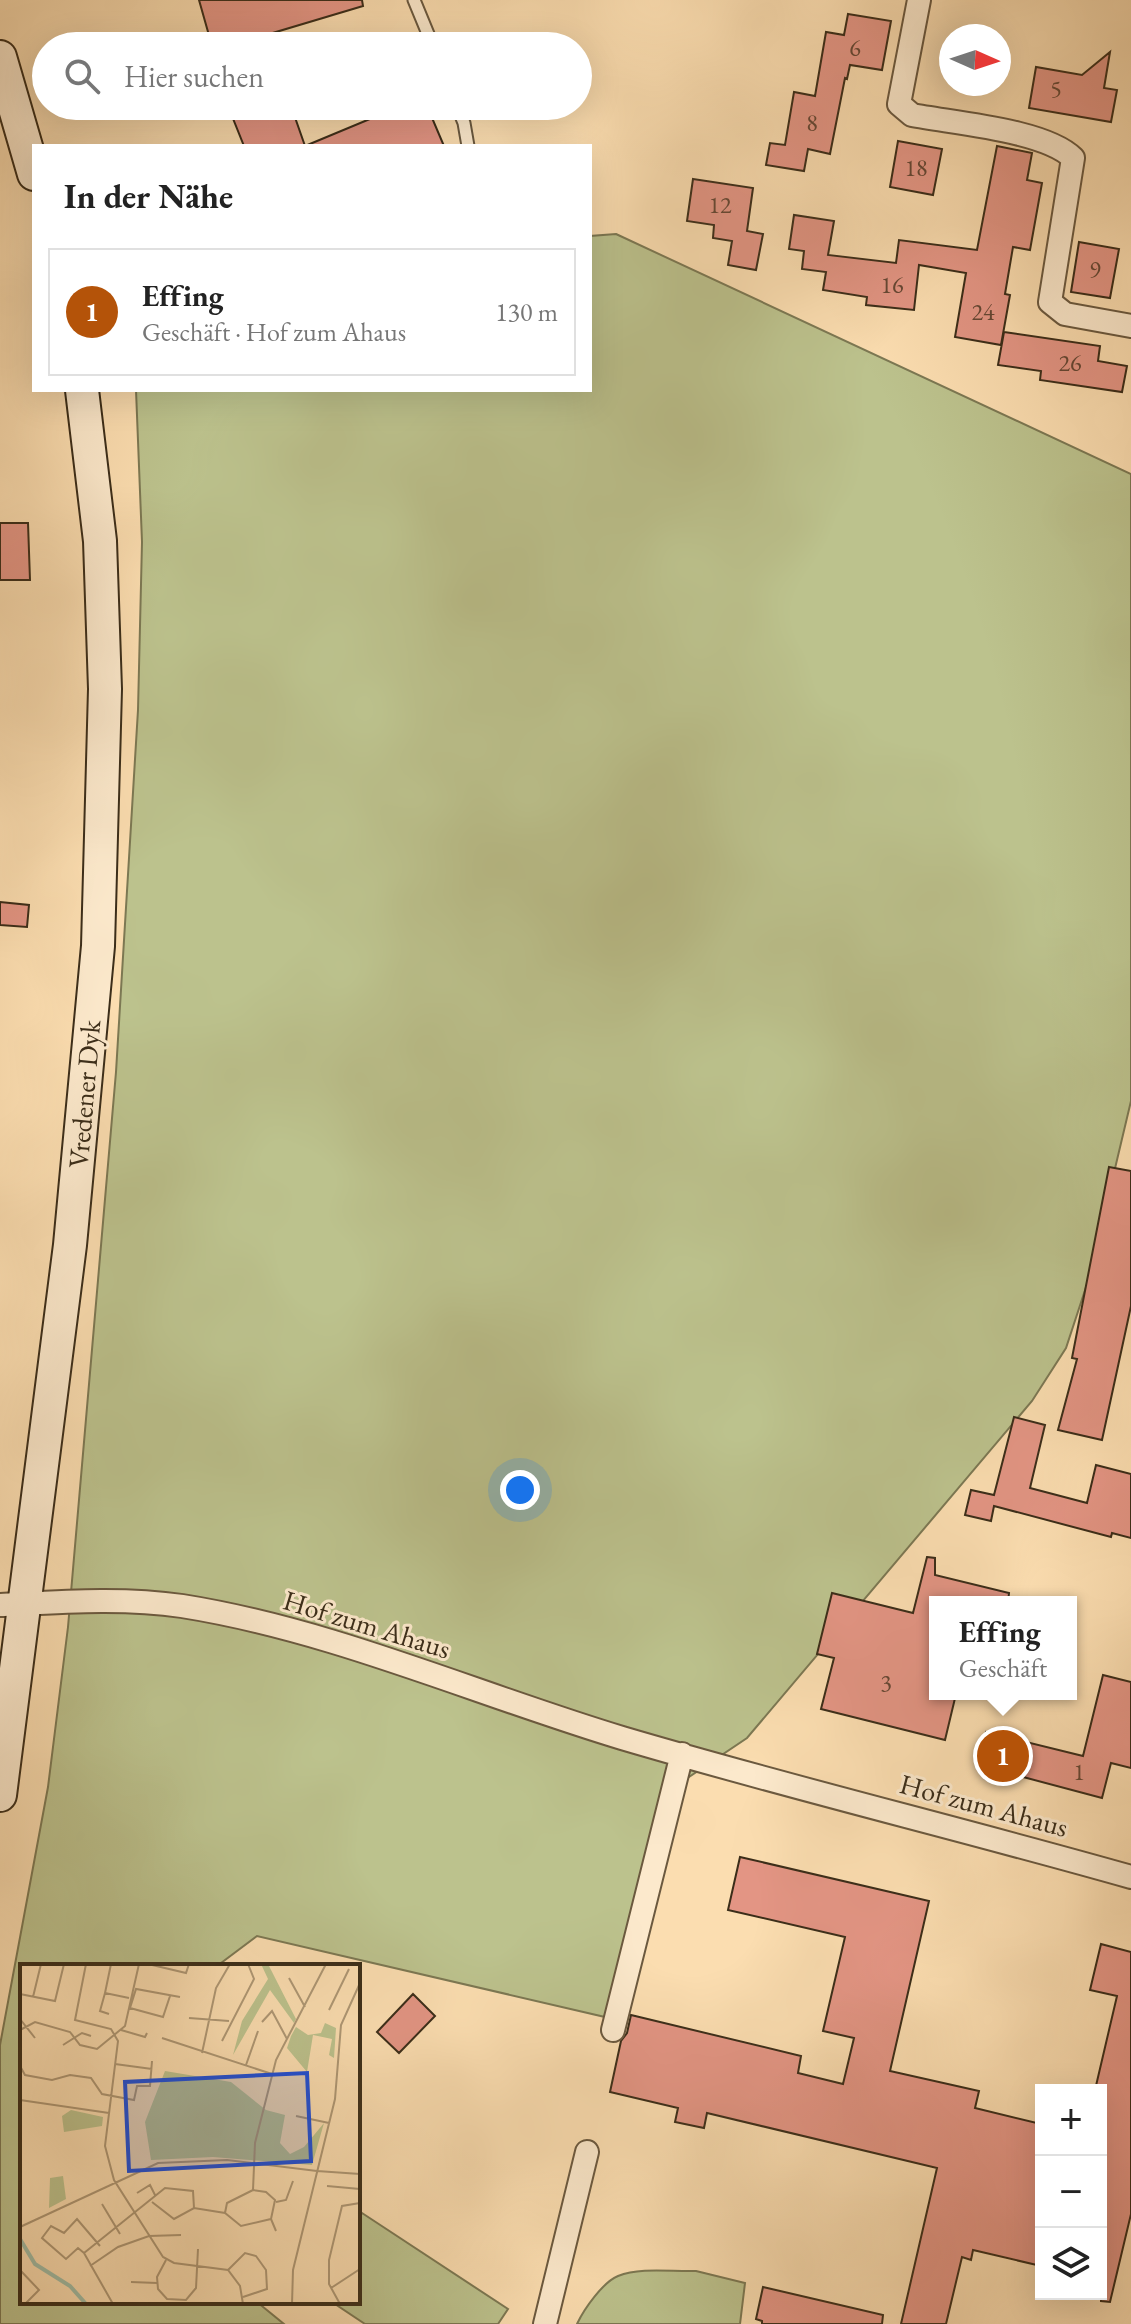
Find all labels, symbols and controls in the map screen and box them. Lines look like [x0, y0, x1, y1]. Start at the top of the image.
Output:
north arrow [939, 24, 1011, 96]
search box [32, 32, 592, 120]
house number: 6 [849, 32, 861, 63]
icon: search [60, 54, 104, 98]
text: Hier suchen [124, 57, 264, 96]
house number: 5 [1050, 73, 1062, 104]
house number: 8 [806, 107, 818, 138]
house number: 18 [904, 152, 928, 183]
text: In der Nähe [64, 174, 233, 218]
house number: 12 [708, 189, 732, 220]
house number: 9 [1089, 254, 1101, 285]
house number: 16 [880, 269, 904, 300]
text: Effing [142, 276, 224, 315]
text: 1 [85, 295, 99, 329]
text: 130 m [495, 295, 558, 329]
house number: 24 [971, 296, 995, 327]
text: Geschäft · Hof zum Ahaus [142, 315, 406, 349]
house number: 26 [1058, 347, 1082, 378]
street label: Vredener Dyk [60, 1018, 108, 1170]
your location [500, 1470, 540, 1510]
street label: Hof zum Ahaus [279, 1582, 455, 1666]
popup [929, 1596, 1077, 1700]
text: Effing [959, 1612, 1041, 1651]
text: Geschäft [959, 1651, 1047, 1685]
house number: 3 [880, 1667, 892, 1698]
pin: 1 [977, 1726, 1029, 1786]
house number: 1 [1073, 1756, 1085, 1787]
street label: Hof zum Ahaus [896, 1765, 1072, 1845]
inset map [20, 1964, 360, 2304]
map controls [1035, 2084, 1107, 2300]
button: + [1035, 2084, 1107, 2156]
button: − [1035, 2156, 1107, 2228]
button: layers [1035, 2228, 1107, 2300]

